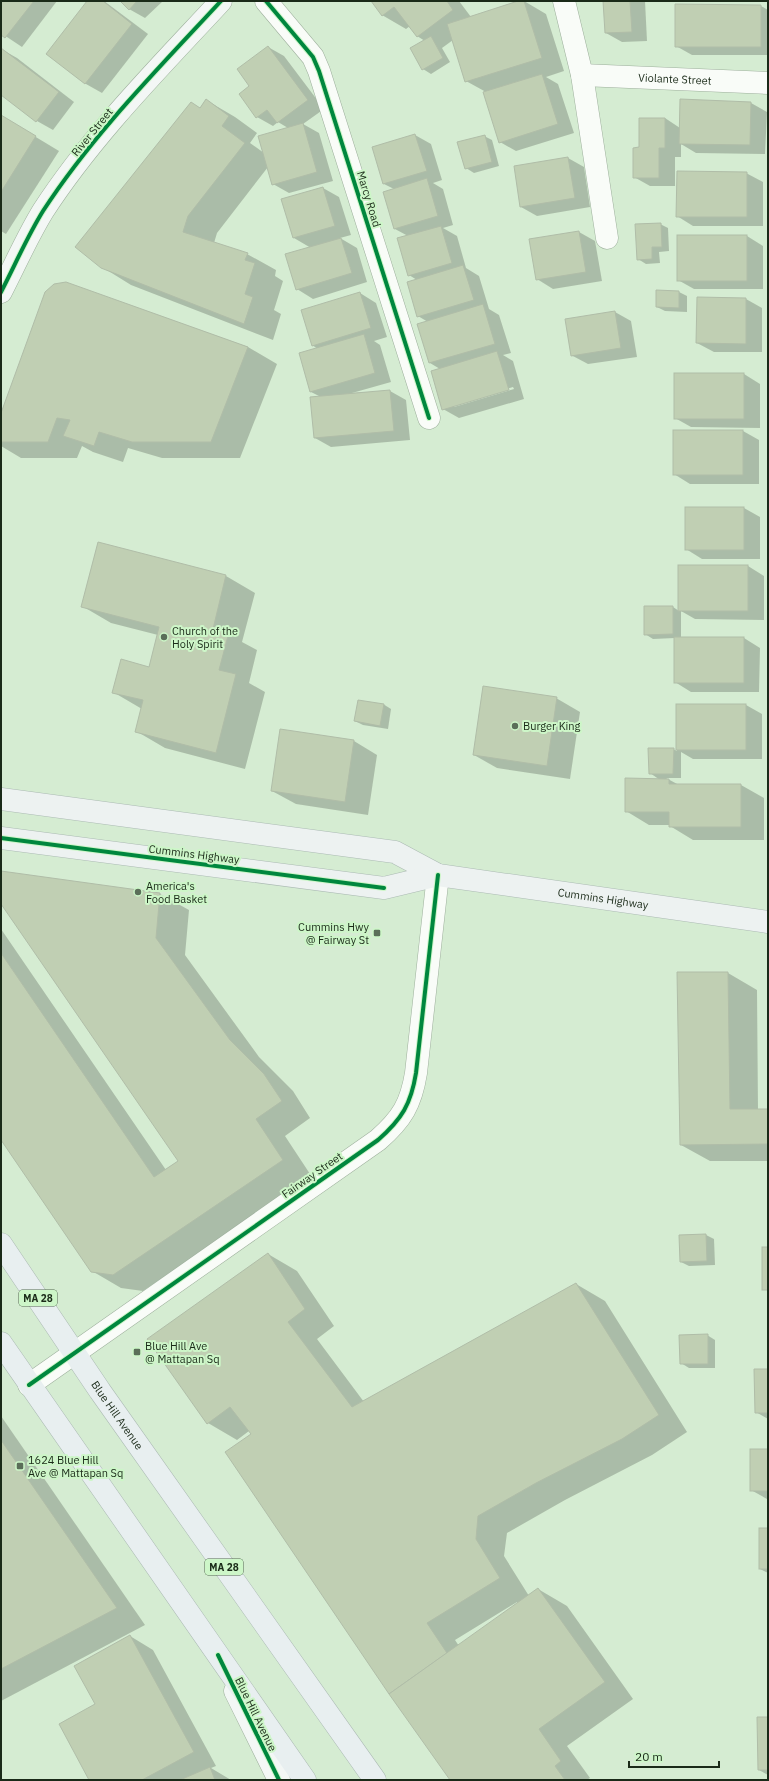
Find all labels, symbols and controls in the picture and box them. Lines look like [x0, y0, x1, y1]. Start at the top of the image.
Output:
street label: Violante Street [638, 70, 712, 88]
street label: River Street [68, 105, 116, 159]
street label: Marcy Road [354, 169, 384, 229]
place label: Church of the Holy Spirit [172, 624, 238, 651]
marker: Church of the Holy Spirit [159, 632, 169, 642]
place label: Burger King [523, 719, 581, 733]
marker: Burger King [510, 721, 520, 731]
street label: Cummins Highway [148, 841, 241, 867]
place label: America's Food Basket [146, 879, 207, 906]
street label: Cummins Highway [557, 885, 650, 912]
marker: America's Food Basket [133, 887, 143, 897]
place label: Cummins Hwy @ Fairway St [298, 920, 370, 947]
marker: Cummins Hwy @ Fairway St [372, 928, 382, 938]
street label: Fairway Street [279, 1149, 345, 1201]
road number: MA 28 [19, 1290, 57, 1306]
place label: Blue Hill Ave @ Mattapan Sq [145, 1339, 220, 1366]
marker: Blue Hill Ave @ Mattapan Sq [132, 1347, 142, 1357]
street label: Blue Hill Avenue [88, 1378, 146, 1452]
place label: 1624 Blue Hill Ave @ Mattapan Sq [28, 1453, 123, 1480]
marker: 1624 Blue Hill Ave @ Mattapan Sq [15, 1461, 25, 1471]
road number: MA 28 [205, 1559, 243, 1575]
street label: Blue Hill Avenue [232, 1675, 280, 1753]
scale bar [629, 1743, 719, 1769]
text: 20 m [635, 1749, 663, 1764]

